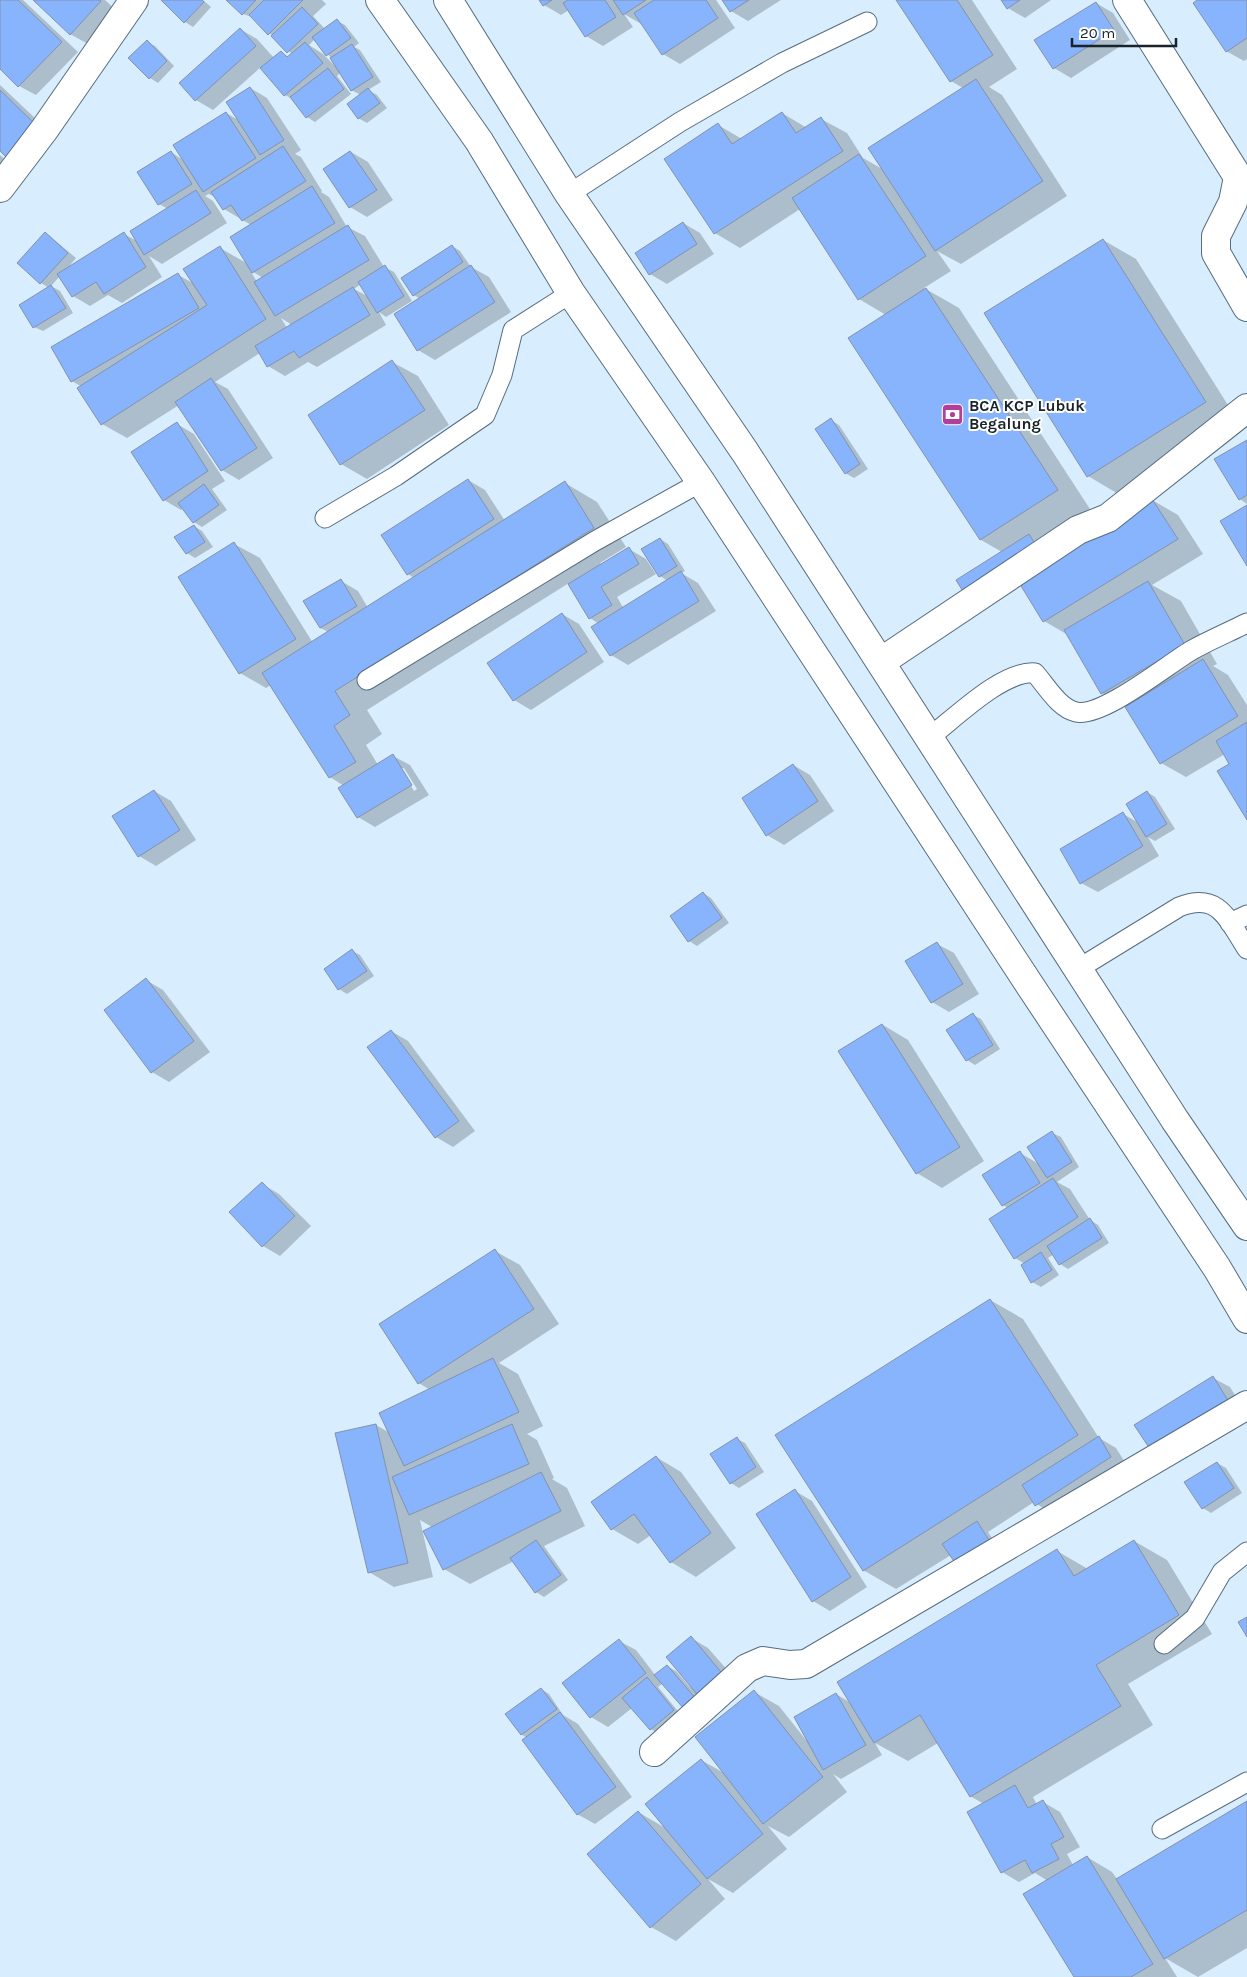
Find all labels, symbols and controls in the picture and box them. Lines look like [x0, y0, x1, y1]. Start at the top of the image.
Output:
scale bar [1072, 15, 1176, 47]
text: 20 m [1080, 24, 1115, 42]
place label: BCA KCP Lubuk Begalung [969, 396, 1085, 433]
bank icon: BCA KCP Lubuk Begalung [941, 402, 965, 426]

